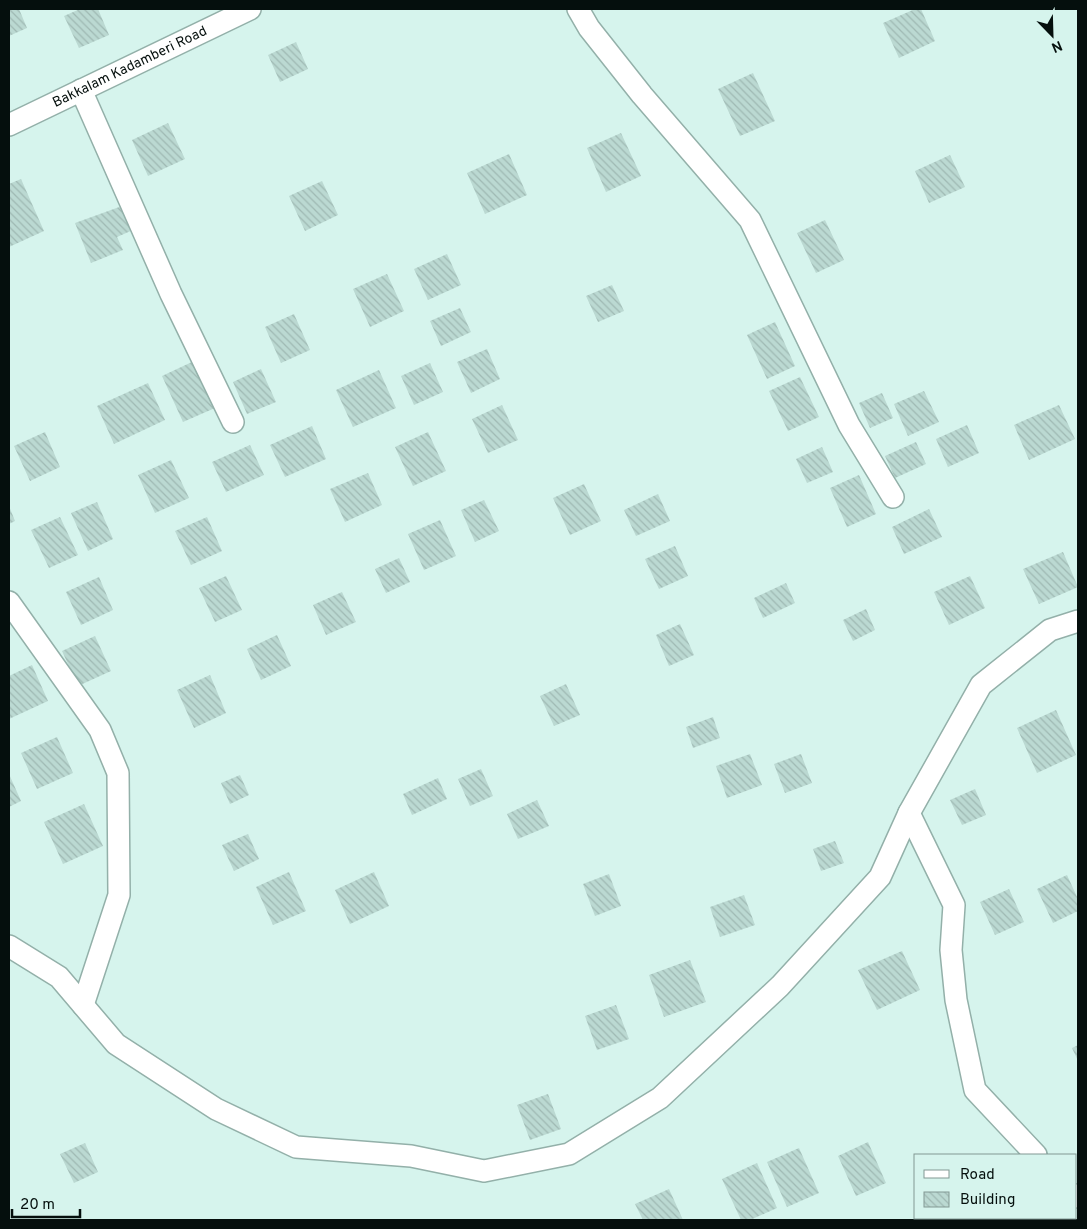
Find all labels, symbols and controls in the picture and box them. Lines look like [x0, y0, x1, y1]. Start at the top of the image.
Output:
north arrow [1027, 10, 1077, 60]
street label: Bakkalam Kadamberi Road [50, 23, 210, 111]
text: N [1049, 36, 1064, 55]
legend [914, 1154, 1077, 1219]
text: Road [960, 1166, 995, 1185]
scale bar [12, 1186, 80, 1218]
text: Building [960, 1191, 1015, 1210]
text: 20 m [20, 1196, 55, 1215]

